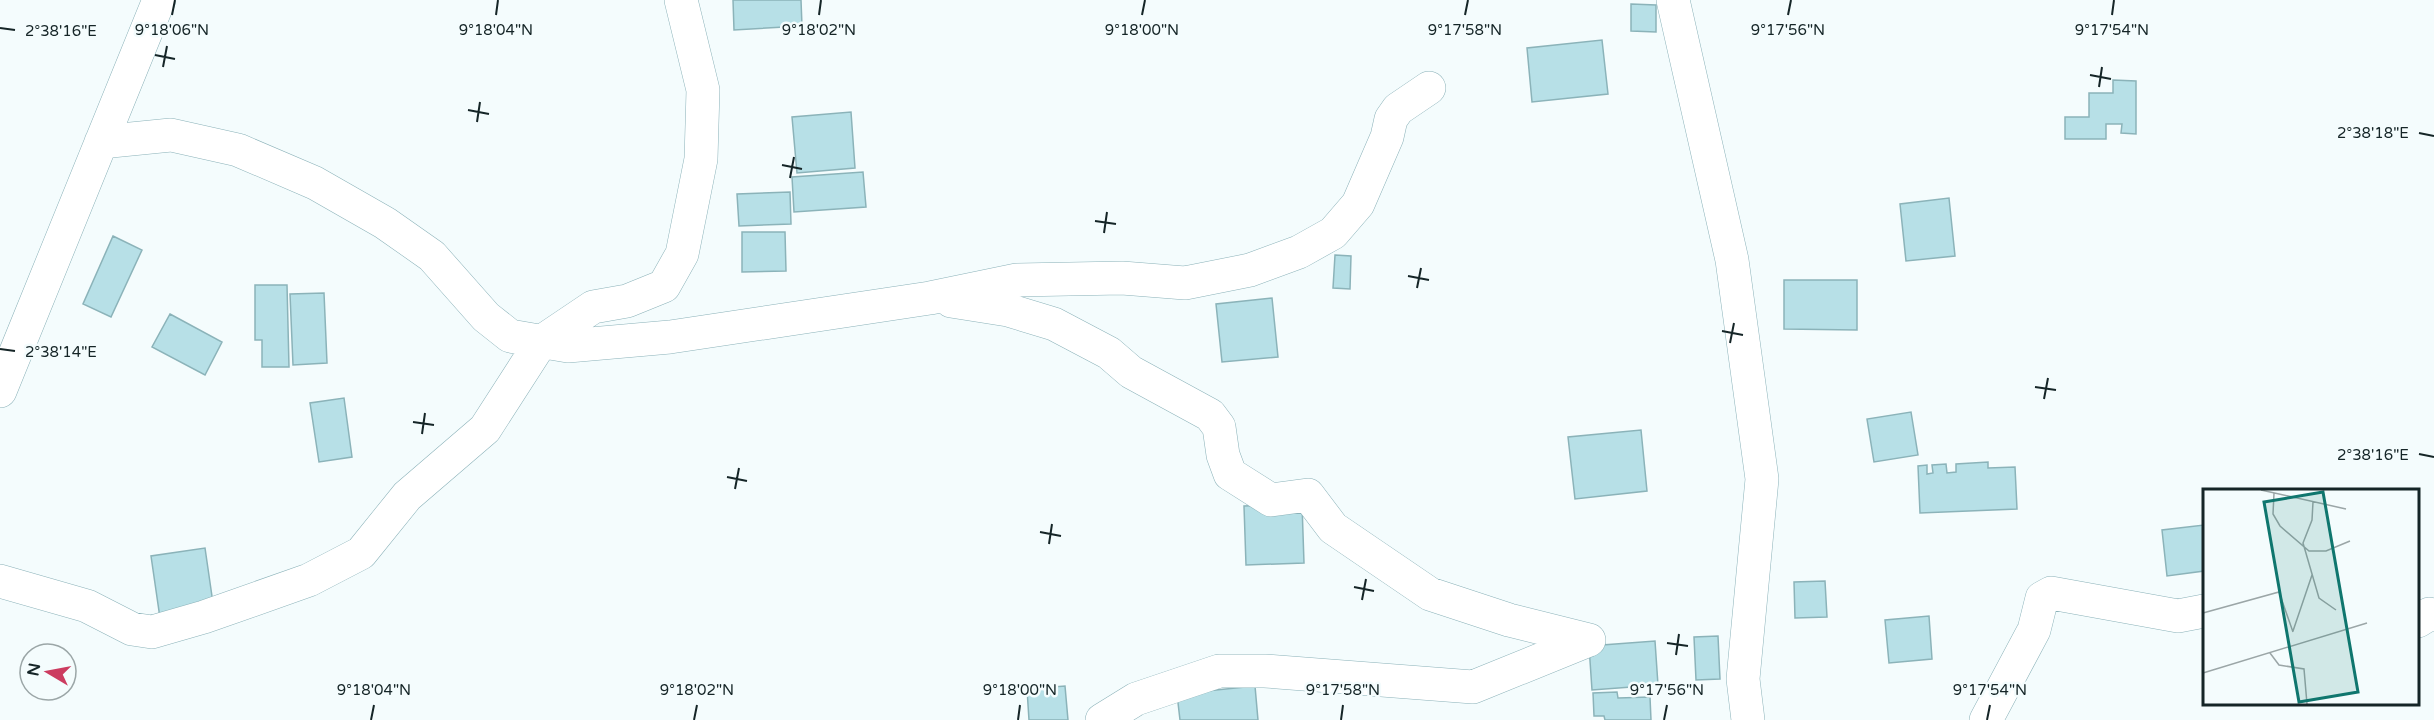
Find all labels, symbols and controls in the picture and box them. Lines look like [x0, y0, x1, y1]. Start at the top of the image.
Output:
text: 9°18'06"N [135, 21, 209, 39]
text: 9°18'04"N [459, 21, 533, 39]
text: 9°18'02"N [782, 21, 856, 39]
text: 9°18'00"N [1105, 21, 1179, 39]
text: 9°17'58"N [1428, 21, 1502, 39]
text: 9°17'56"N [1751, 21, 1825, 39]
text: 9°17'54"N [2075, 21, 2149, 39]
text: 2°38'16"E [25, 22, 97, 40]
text: 2°38'18"E [2337, 124, 2409, 142]
text: 2°38'14"E [25, 343, 97, 361]
text: 2°38'16"E [2337, 446, 2409, 464]
inset map [2203, 489, 2419, 705]
north arrow [18, 642, 78, 702]
text: N [23, 662, 45, 678]
text: 9°18'04"N [337, 681, 411, 699]
text: 9°18'02"N [660, 681, 734, 699]
text: 9°18'00"N [983, 681, 1057, 699]
text: 9°17'58"N [1306, 681, 1380, 699]
text: 9°17'56"N [1630, 681, 1704, 699]
text: 9°17'54"N [1953, 681, 2027, 699]

